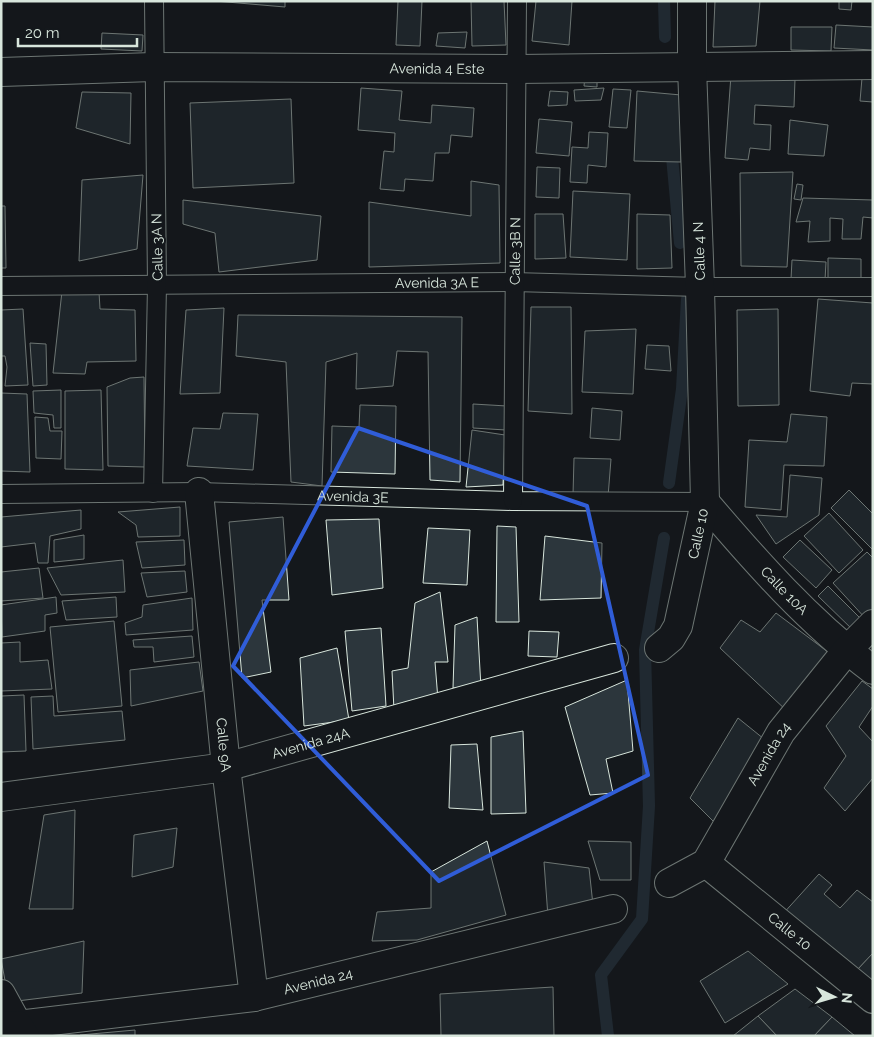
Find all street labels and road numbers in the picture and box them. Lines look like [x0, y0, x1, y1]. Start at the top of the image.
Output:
street label: Avenida 4 Este [389, 60, 484, 77]
street label: Calle 3A N [148, 213, 166, 281]
street label: Calle 3B N [507, 217, 523, 285]
street label: Calle 4 N [690, 221, 708, 281]
street label: Avenida 3A E [395, 274, 479, 291]
street label: Avenida 3E [317, 487, 389, 505]
street label: Calle 10 [685, 507, 711, 560]
street label: Calle 10A [758, 563, 812, 618]
street label: Calle 9A [213, 717, 235, 773]
street label: Avenida 24 [744, 719, 794, 788]
street label: Avenida 24A [270, 725, 352, 762]
street label: Calle 10 [765, 909, 815, 954]
street label: Avenida 24 [282, 965, 355, 997]

